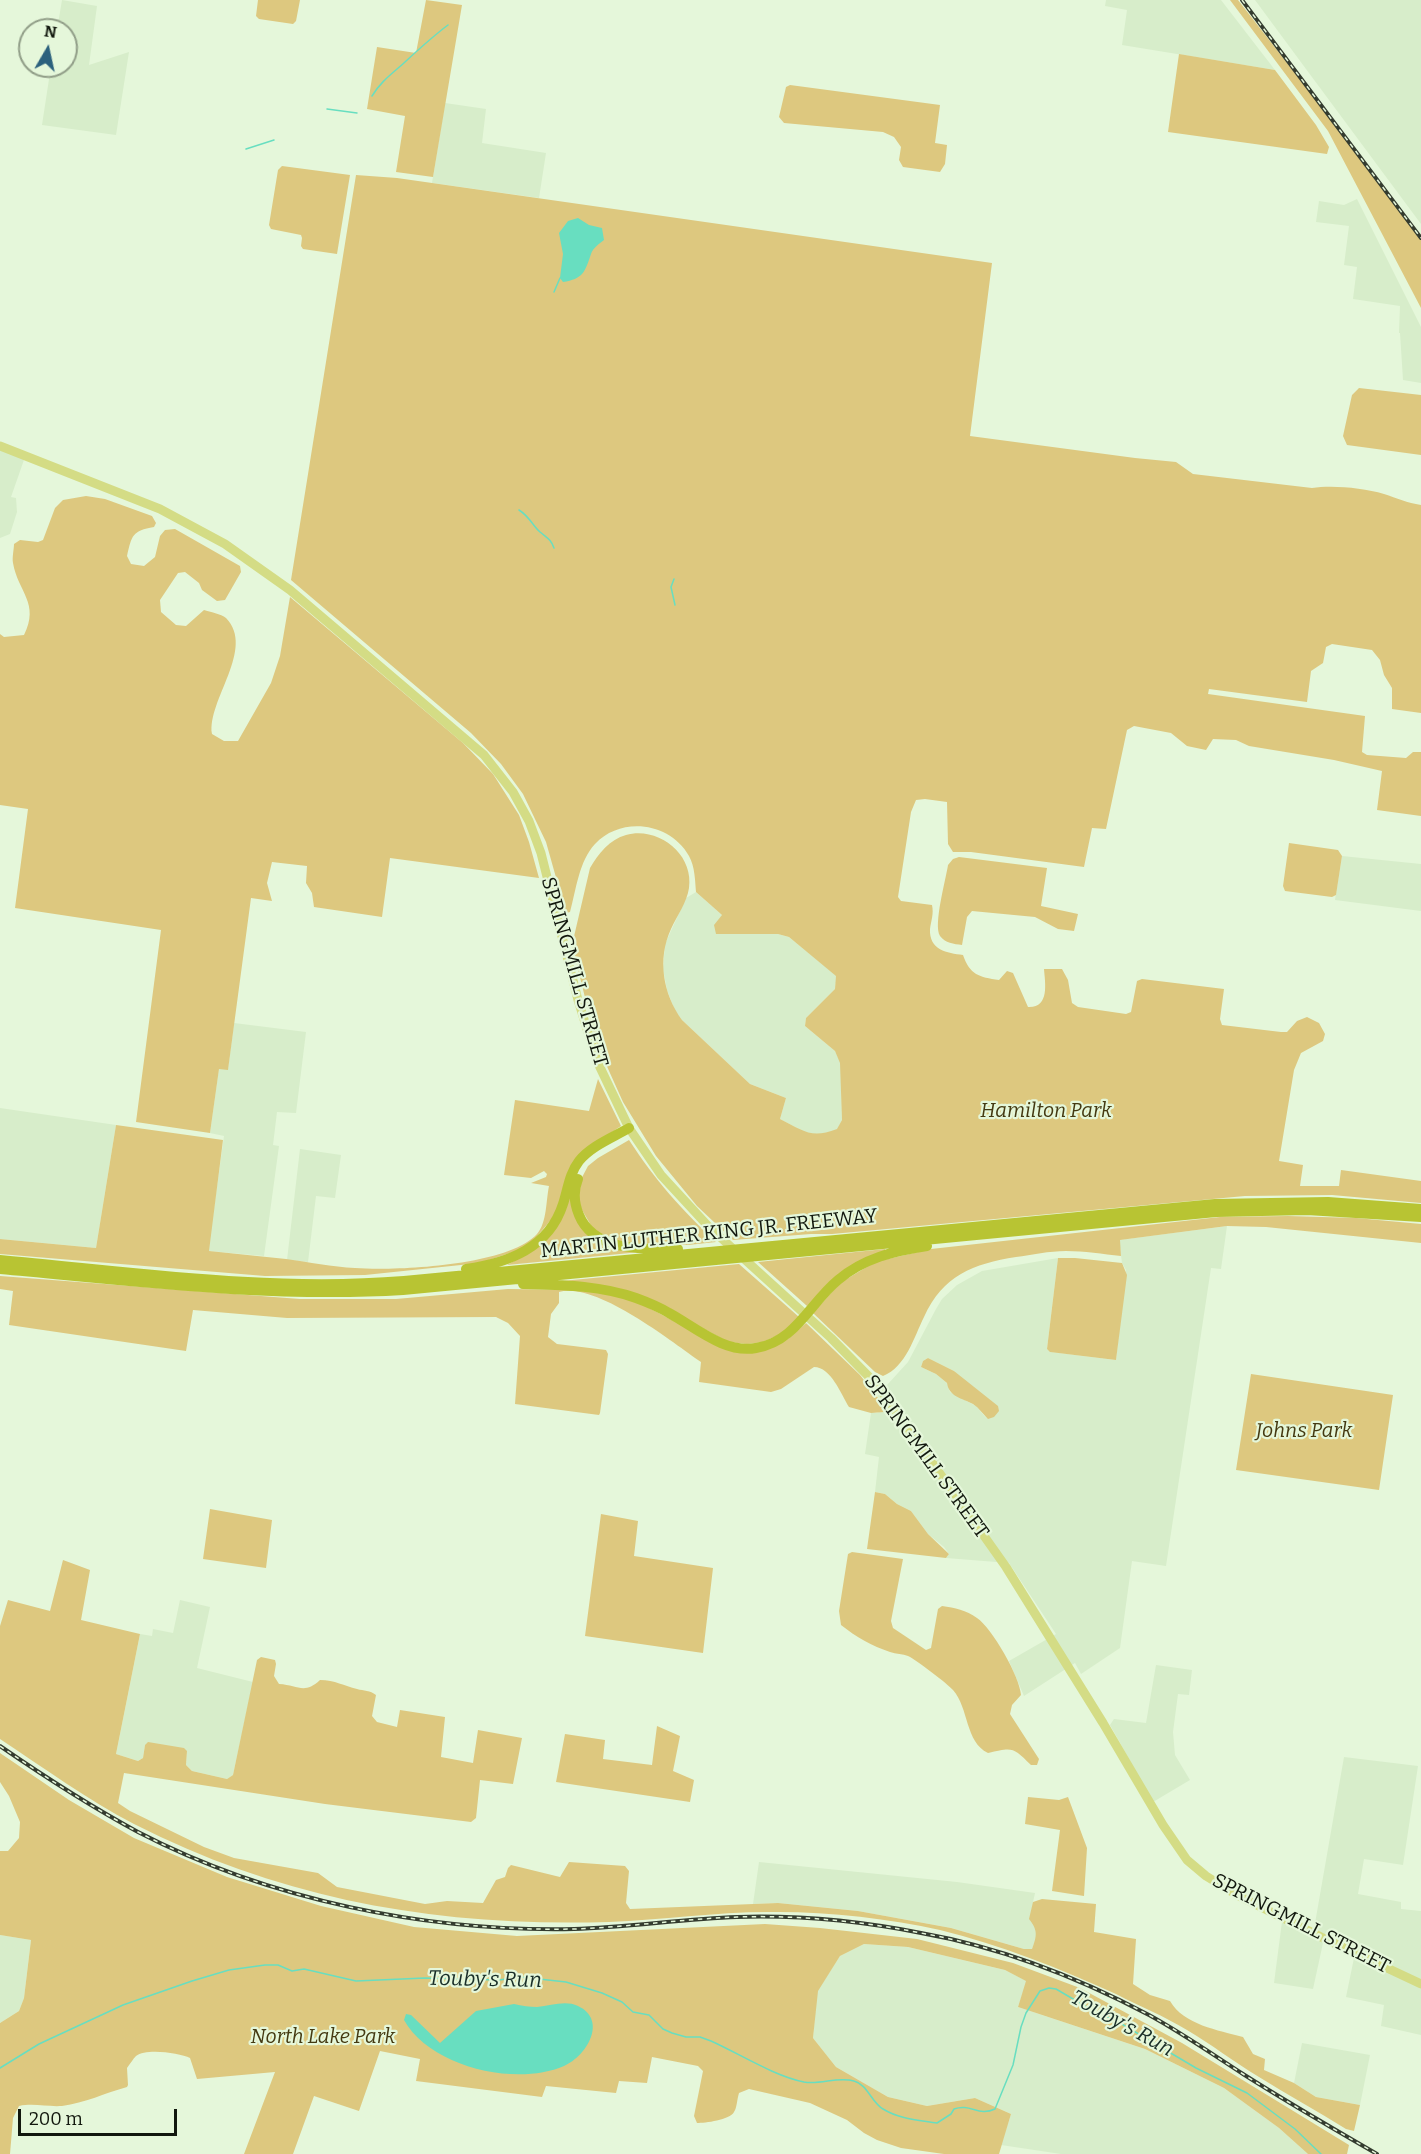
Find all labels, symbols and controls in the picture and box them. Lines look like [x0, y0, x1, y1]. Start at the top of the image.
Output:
north arrow [18, 18, 78, 78]
text: N [43, 21, 58, 42]
street label: SPRINGMILL STREET [535, 874, 613, 1070]
park label: Hamilton Park [980, 1099, 1112, 1123]
street label: MARTIN LUTHER KING JR. FREEWAY [539, 1204, 879, 1264]
street label: SPRINGMILL STREET [859, 1371, 993, 1543]
park label: Johns Park [1256, 1419, 1352, 1443]
street label: SPRINGMILL STREET [1208, 1869, 1394, 1979]
water label: Touby's Run [428, 1966, 542, 1994]
water label: Touby's Run [1066, 1985, 1178, 2063]
park label: North Lake Park [251, 2025, 395, 2049]
scale bar [21, 2097, 180, 2135]
text: 200 m [29, 2108, 83, 2130]

